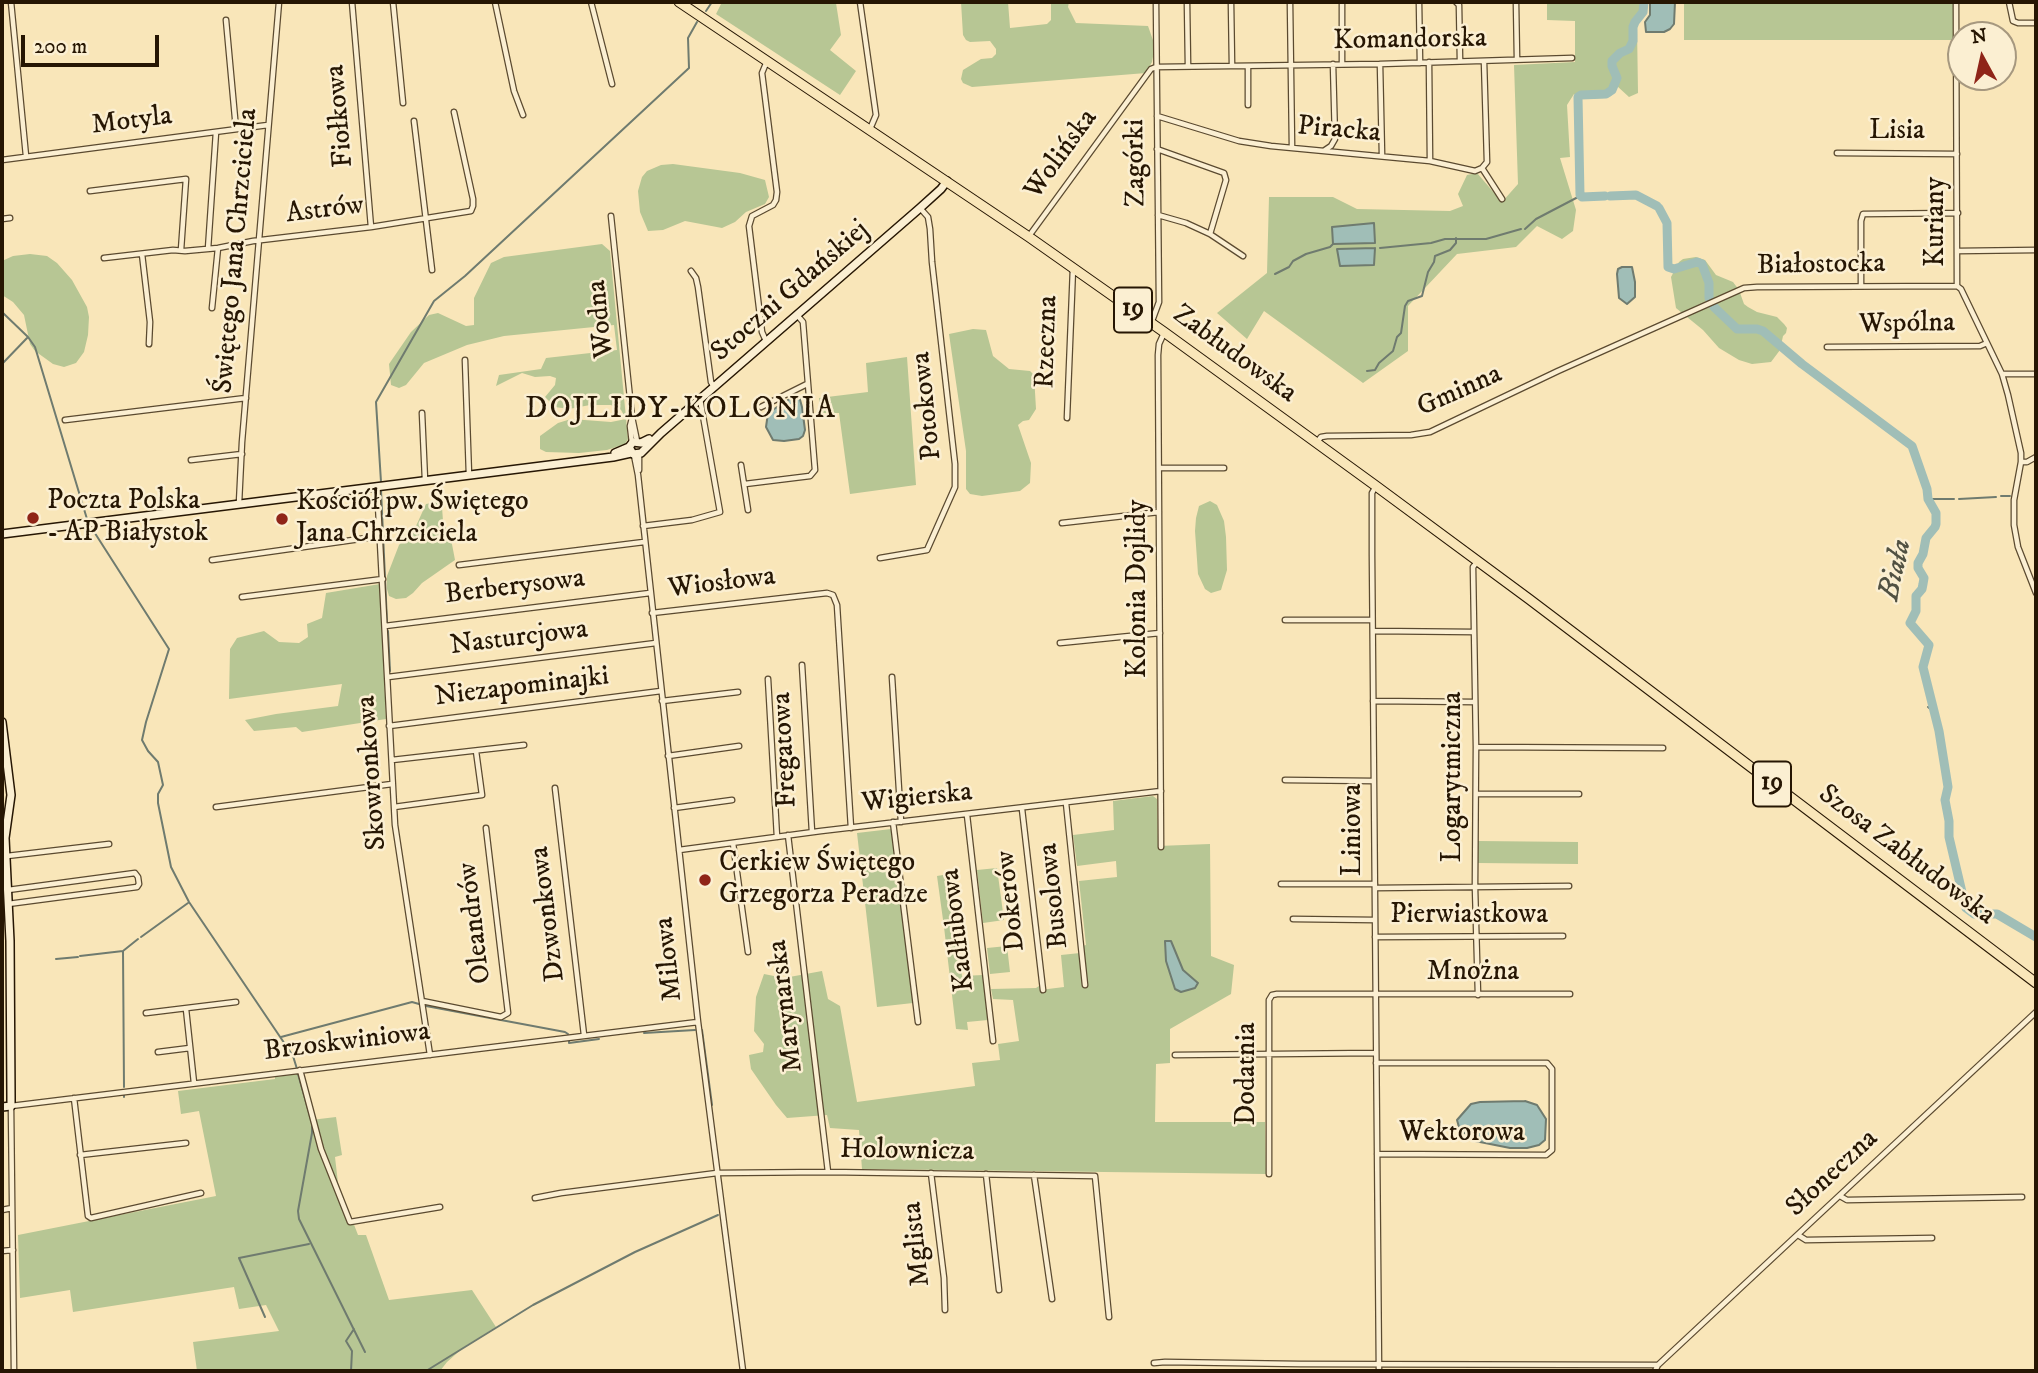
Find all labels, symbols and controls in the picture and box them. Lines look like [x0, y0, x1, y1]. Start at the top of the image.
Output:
scale bar [24, 21, 163, 65]
north arrow [1947, 21, 2017, 91]
street label: Komandorska [1333, 23, 1487, 59]
text: N [1970, 24, 1989, 49]
text: 200 m [34, 34, 87, 60]
street label: Fiołkowa [320, 63, 362, 169]
street label: Motyla [90, 100, 174, 144]
street label: Wolińska [1018, 103, 1106, 207]
street label: Świętego Jana Chrzciciela [208, 107, 266, 395]
street label: Piracka [1296, 111, 1382, 151]
street label: Lisia [1869, 115, 1925, 149]
street label: Zagórki [1119, 119, 1155, 207]
street label: Kuriany [1920, 177, 1954, 267]
street label: Astrów [284, 190, 366, 232]
street label: Stoczni Gdańskiej [705, 214, 877, 370]
street label: Białostocka [1757, 248, 1885, 284]
street label: Wodna [581, 278, 623, 360]
road number: 19 [1114, 288, 1152, 332]
street label: Rzeczna [1030, 295, 1066, 389]
street label: Zabłudowska [1165, 299, 1303, 411]
street label: Wspólna [1859, 307, 1955, 343]
street label: Potokowa [906, 350, 950, 462]
street label: Gminna [1413, 359, 1507, 425]
district label: DOJLIDY-KOLONIA [527, 393, 835, 429]
place label: Poczta Polska - AP Białystok [47, 485, 208, 551]
place label: Kościół pw. Świętego Jana Chrzciciela [296, 486, 529, 552]
street label: Kolonia Dojlidy [1122, 500, 1156, 678]
marker: Poczta Polska - AP Białystok [25, 510, 41, 526]
marker: Kościół pw. Świętego Jana Chrzciciela [274, 511, 290, 527]
water label: Biała [1873, 536, 1921, 604]
street label: Wiosłowa [667, 561, 777, 607]
street label: Berberysowa [443, 563, 587, 613]
street label: Nasturcjowa [448, 614, 590, 664]
street label: Niezapominajki [433, 661, 611, 715]
street label: Fregatowa [766, 691, 806, 809]
street label: Logarytmiczna [1437, 692, 1471, 862]
street label: Skowronkowa [351, 694, 395, 852]
road number: 19 [1753, 762, 1791, 806]
street label: Wigierska [860, 776, 974, 822]
street label: Szosa Zabłudowska [1811, 779, 2001, 933]
street label: Liniowa [1337, 784, 1371, 876]
street label: Busolowa [1033, 842, 1077, 950]
street label: Dzwonkowa [524, 844, 574, 984]
place label: Cerkiew Świętego Grzegorza Peradze [719, 847, 928, 913]
street label: Dokerów [990, 849, 1034, 953]
street label: Oleandrów [452, 860, 500, 986]
street label: Kadłubowa [935, 866, 983, 994]
marker: Cerkiew Świętego Grzegorza Peradze [697, 872, 713, 888]
street label: Pierwiastkowa [1390, 899, 1548, 933]
street label: Milowa [649, 915, 691, 1003]
street label: Marynarska [762, 938, 812, 1074]
street label: Mnożna [1427, 956, 1519, 990]
street label: Brzoskwiniowa [262, 1016, 432, 1070]
street label: Dodatnia [1231, 1022, 1265, 1126]
street label: Wektorowa [1399, 1117, 1525, 1151]
street label: Słoneczna [1780, 1123, 1886, 1225]
street label: Holownicza [840, 1134, 974, 1170]
street label: Mglista [897, 1200, 939, 1288]

